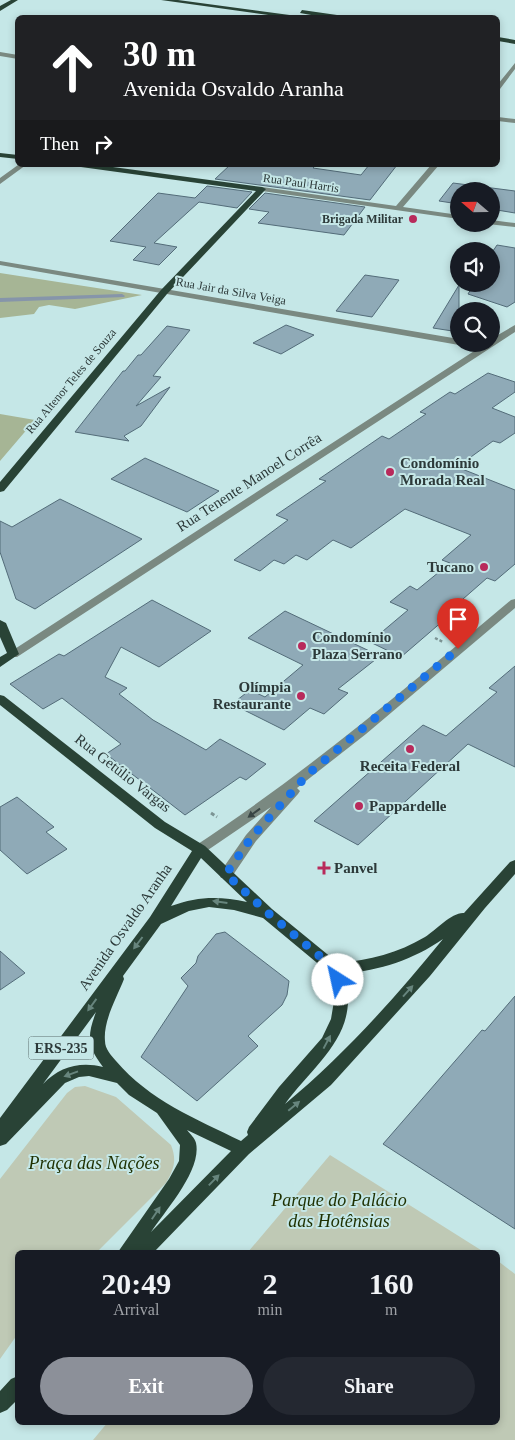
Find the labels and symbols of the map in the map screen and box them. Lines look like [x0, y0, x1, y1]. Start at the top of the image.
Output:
street label: Rua Paul Harris [262, 171, 340, 195]
north arrow [450, 182, 500, 232]
place label: Brigada Militar [322, 212, 404, 226]
marker: Brigada Militar [407, 213, 419, 225]
street label: Rua Jair da Silva Veiga [175, 274, 288, 308]
street label: Rua Altenor Teles de Souza [23, 325, 120, 436]
street label: Rua Tenente Manoel Corrêa [174, 429, 325, 535]
place label: Condomínio Morada Real [400, 455, 485, 488]
marker: Condomínio Morada Real [384, 466, 396, 478]
place label: Tucano [427, 559, 474, 575]
marker: Tucano [478, 561, 490, 573]
pin [437, 598, 479, 649]
place label: Condomínio Plaza Serrano [312, 629, 402, 662]
marker: Condomínio Plaza Serrano [296, 640, 308, 652]
place label: Olímpia Restaurante [213, 679, 291, 712]
marker: Olímpia Restaurante [295, 690, 307, 702]
street label: Rua Getúlio Vargas [72, 731, 174, 815]
marker: Receita Federal [404, 743, 416, 755]
place label: Receita Federal [360, 758, 460, 774]
place label: Pappardelle [369, 798, 447, 814]
marker: Pappardelle [353, 800, 365, 812]
one-way arrow [247, 808, 261, 818]
street label: Avenida Osvaldo Aranha [75, 860, 175, 993]
place label: Panvel [334, 860, 377, 876]
marker: Panvel [318, 862, 330, 874]
one-way arrow [212, 897, 228, 905]
one-way arrow [133, 936, 143, 950]
position arrow [311, 953, 363, 1005]
one-way arrow [402, 985, 414, 997]
one-way arrow [87, 998, 97, 1012]
one-way arrow [323, 1034, 331, 1049]
road number: ERS-235 [28, 1036, 94, 1060]
one-way arrow [64, 1071, 79, 1078]
one-way arrow [288, 1101, 300, 1112]
park label: Praça das Nações [28, 1153, 159, 1173]
one-way arrow [208, 1174, 220, 1186]
park label: Parque do Palácio das Hotênsias [270, 1190, 407, 1231]
one-way arrow [151, 1206, 161, 1220]

